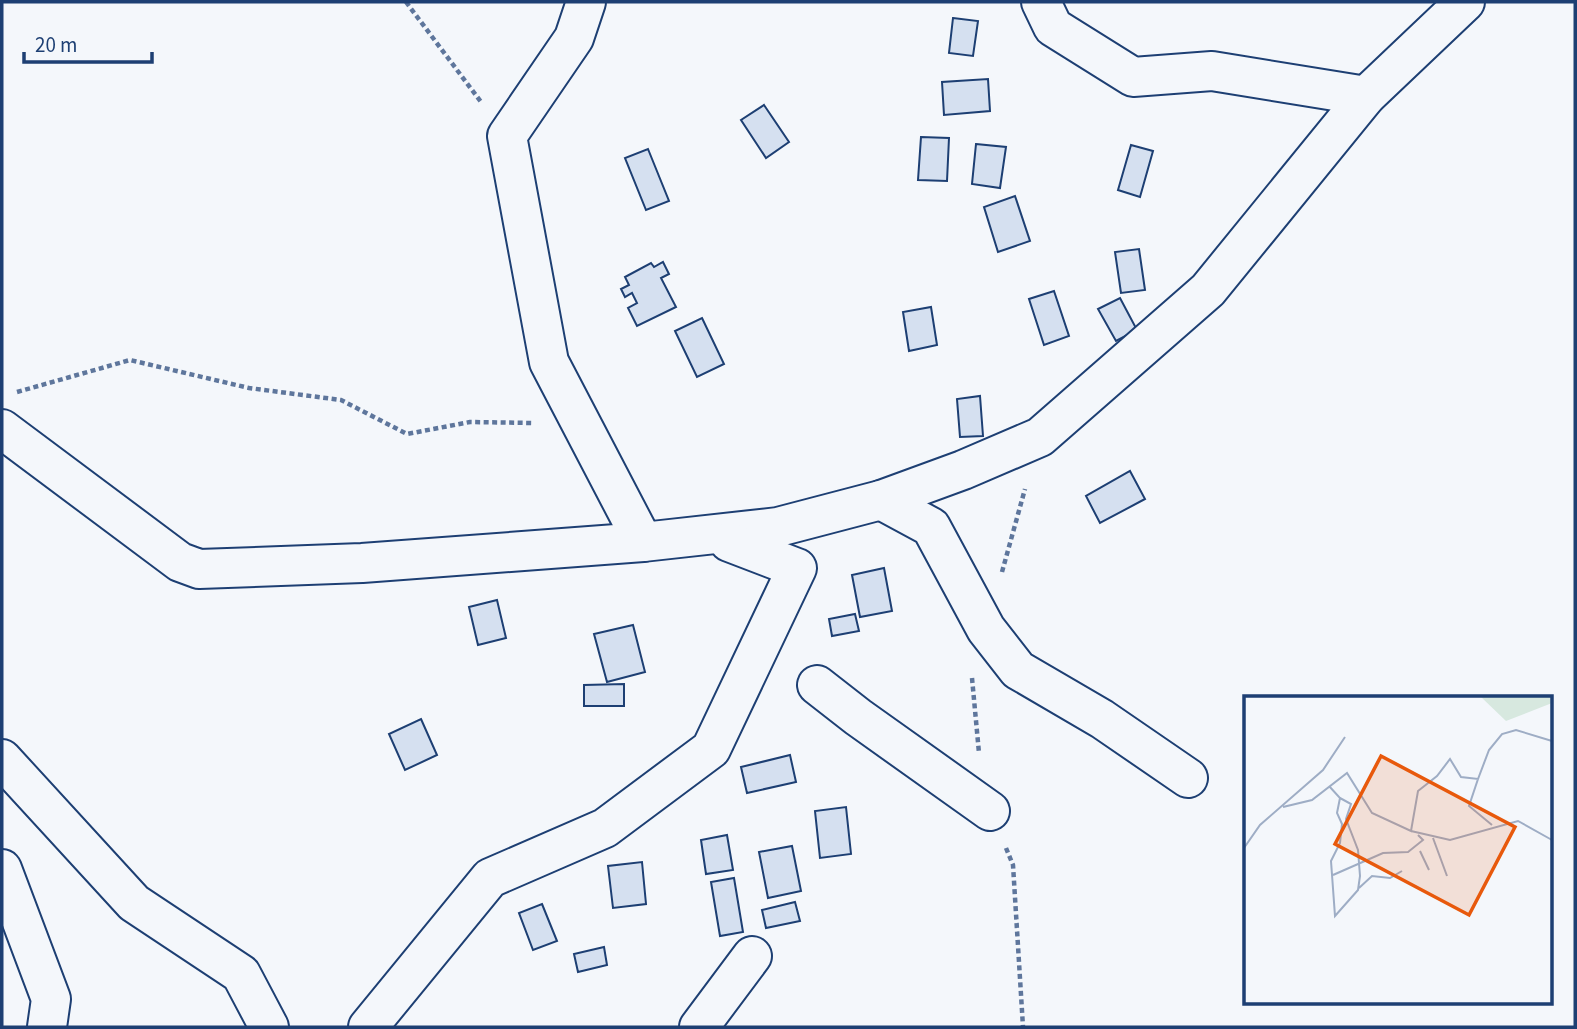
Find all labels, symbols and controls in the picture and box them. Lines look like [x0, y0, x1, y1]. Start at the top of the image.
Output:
scale bar [24, 21, 152, 65]
text: 20 m [35, 30, 77, 60]
inset map [1244, 696, 1552, 1004]

